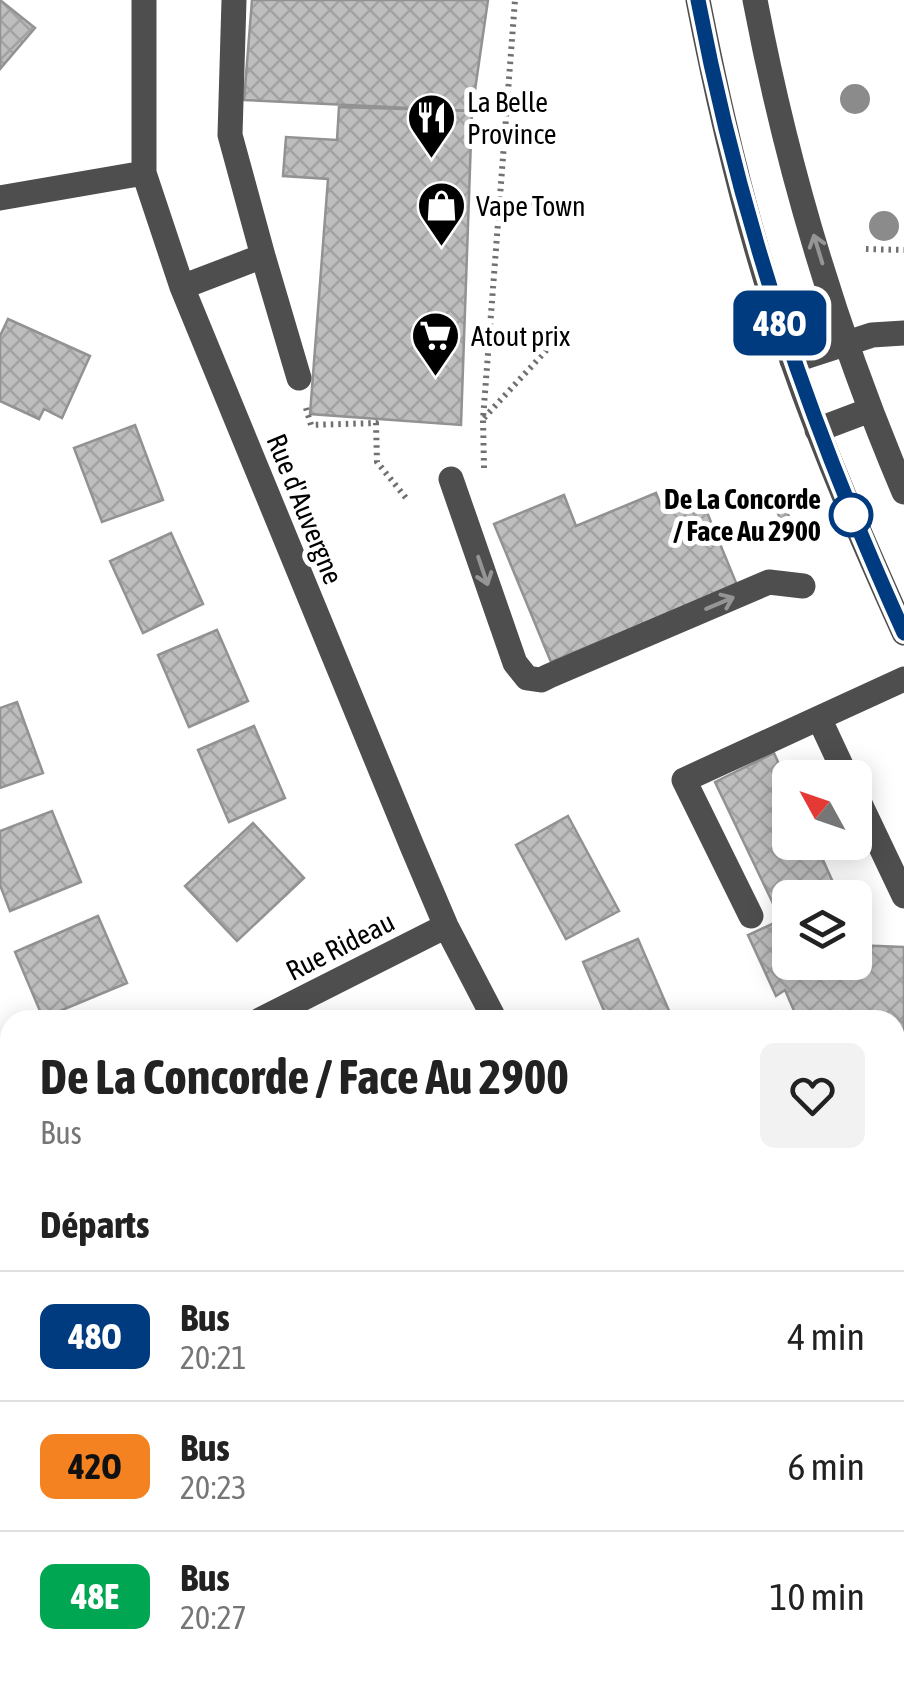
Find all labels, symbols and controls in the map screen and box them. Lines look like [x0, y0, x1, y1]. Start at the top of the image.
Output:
place label: La Belle Province [467, 86, 557, 150]
restaurant icon: La Belle Province [406, 92, 458, 160]
shop icon: Vape Town [415, 180, 467, 248]
place label: Vape Town [476, 190, 586, 222]
one-way arrow [807, 234, 825, 266]
line badge: 48O [722, 290, 838, 356]
text: 48O [753, 303, 807, 343]
supermarket icon: Atout prix [410, 310, 462, 378]
place label: Atout prix [471, 320, 570, 352]
street label: Rue d'Auvergne [260, 429, 350, 589]
place label: De La Concorde / Face Au 2900 [664, 483, 821, 547]
marker: De La Concorde / Face Au 2900 [830, 494, 872, 536]
one-way arrow [475, 555, 493, 586]
one-way arrow [704, 593, 734, 611]
north arrow [772, 760, 872, 860]
map controls [772, 760, 872, 980]
button: layers [772, 880, 872, 980]
street label: Rue Rideau [281, 905, 399, 987]
button: heart [760, 1043, 865, 1148]
text: De La Concorde / Face Au 2900 [40, 1049, 569, 1104]
text: Bus [40, 1114, 82, 1151]
text: Départs [40, 1203, 149, 1246]
text: Bus [180, 1296, 230, 1339]
text: 4 min [787, 1315, 865, 1358]
text: 48O [68, 1316, 122, 1356]
text: 20:21 [180, 1339, 247, 1376]
text: Bus [180, 1426, 230, 1469]
text: 6 min [787, 1445, 865, 1488]
text: 42O [68, 1446, 122, 1486]
text: 20:23 [180, 1469, 247, 1506]
text: Bus [180, 1556, 230, 1599]
text: 10 min [770, 1575, 865, 1618]
text: 48E [71, 1576, 119, 1616]
text: 20:27 [180, 1599, 247, 1636]

